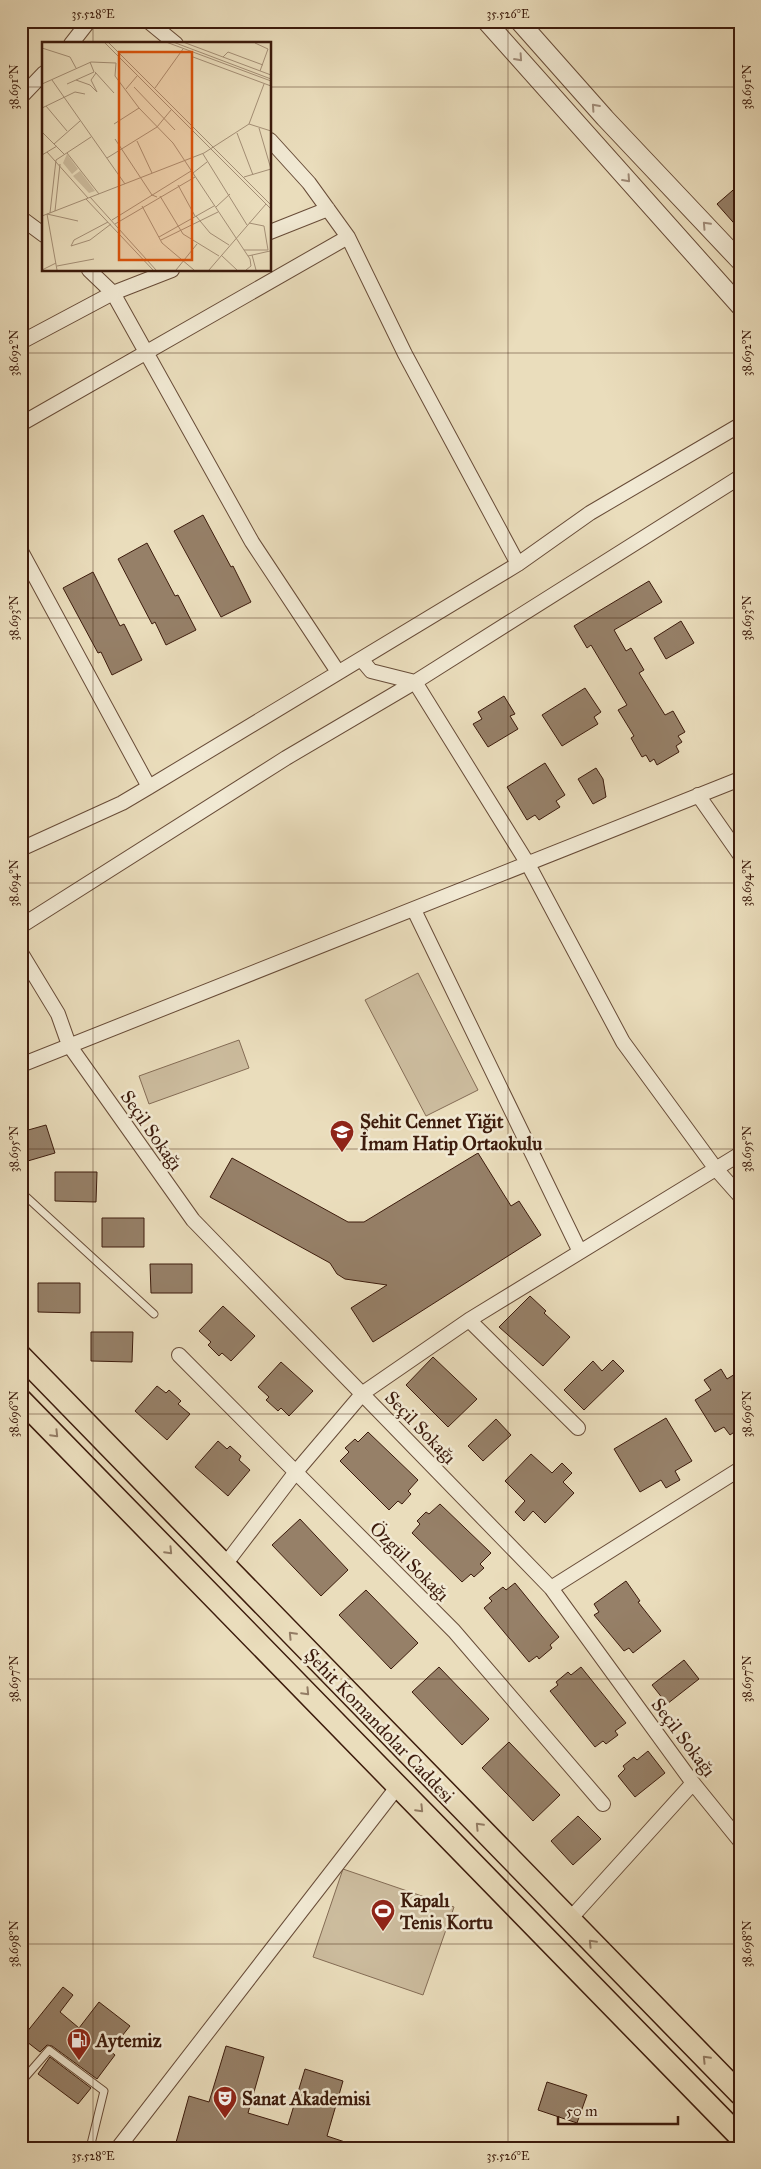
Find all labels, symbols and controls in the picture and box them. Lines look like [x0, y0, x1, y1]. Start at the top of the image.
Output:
text: 35.528°E [71, 7, 115, 21]
text: 35.526°E [487, 7, 530, 21]
inset map [42, 42, 271, 271]
one-way arrow [513, 52, 522, 61]
text: 38.691°N [7, 64, 21, 110]
text: 38.691°N [740, 64, 754, 110]
one-way arrow [592, 103, 601, 112]
one-way arrow [621, 174, 630, 183]
one-way arrow [703, 222, 712, 231]
text: 38.692°N [7, 330, 21, 376]
text: 38.692°N [740, 330, 754, 376]
text: 38.693°N [7, 595, 21, 641]
text: 38.693°N [740, 595, 754, 641]
text: 38.694°N [7, 859, 21, 907]
text: 38.694°N [740, 859, 754, 907]
street label: Seçil Sokağı [115, 1086, 188, 1175]
place label: Şehit Cennet Yiğit İmam Hatip Ortaokulu [360, 1110, 543, 1156]
school or university icon: Şehit Cennet Yiğit İmam Hatip Ortaokulu [329, 1119, 355, 1153]
text: 38.695°N [7, 1126, 21, 1172]
text: 38.695°N [740, 1126, 754, 1172]
street label: Seçil Sokağı [379, 1386, 461, 1469]
text: 38.696°N [7, 1391, 21, 1437]
text: 38.696°N [740, 1391, 754, 1437]
one-way arrow [49, 1429, 58, 1438]
street label: Özgül Sokağı [364, 1517, 454, 1607]
one-way arrow [163, 1545, 172, 1554]
one-way arrow [289, 1632, 298, 1641]
street label: Şehit Komandolar Caddesi [300, 1643, 460, 1807]
text: 38.697°N [7, 1655, 21, 1703]
text: 38.697°N [740, 1655, 754, 1703]
one-way arrow [301, 1687, 310, 1696]
street label: Seçil Sokağı [646, 1693, 721, 1782]
one-way arrow [414, 1803, 423, 1812]
one-way arrow [476, 1823, 485, 1832]
place label: Kapalı Tenis Kortu [399, 1889, 494, 1934]
sports icon: Kapalı Tenis Kortu [370, 1898, 396, 1932]
text: 38.698°N [7, 1920, 21, 1968]
text: 38.698°N [740, 1920, 754, 1968]
one-way arrow [589, 1939, 598, 1948]
fuel station icon: Aytemiz [66, 2027, 92, 2061]
place label: Aytemiz [94, 2029, 162, 2053]
one-way arrow [703, 2056, 712, 2065]
theatre icon: Sanat Akademisi [212, 2085, 238, 2119]
place label: Sanat Akademisi [242, 2087, 371, 2110]
scale bar [558, 2094, 678, 2126]
text: 50 m [566, 2102, 598, 2120]
text: 35.528°E [71, 2149, 115, 2163]
text: 35.526°E [487, 2149, 530, 2163]

